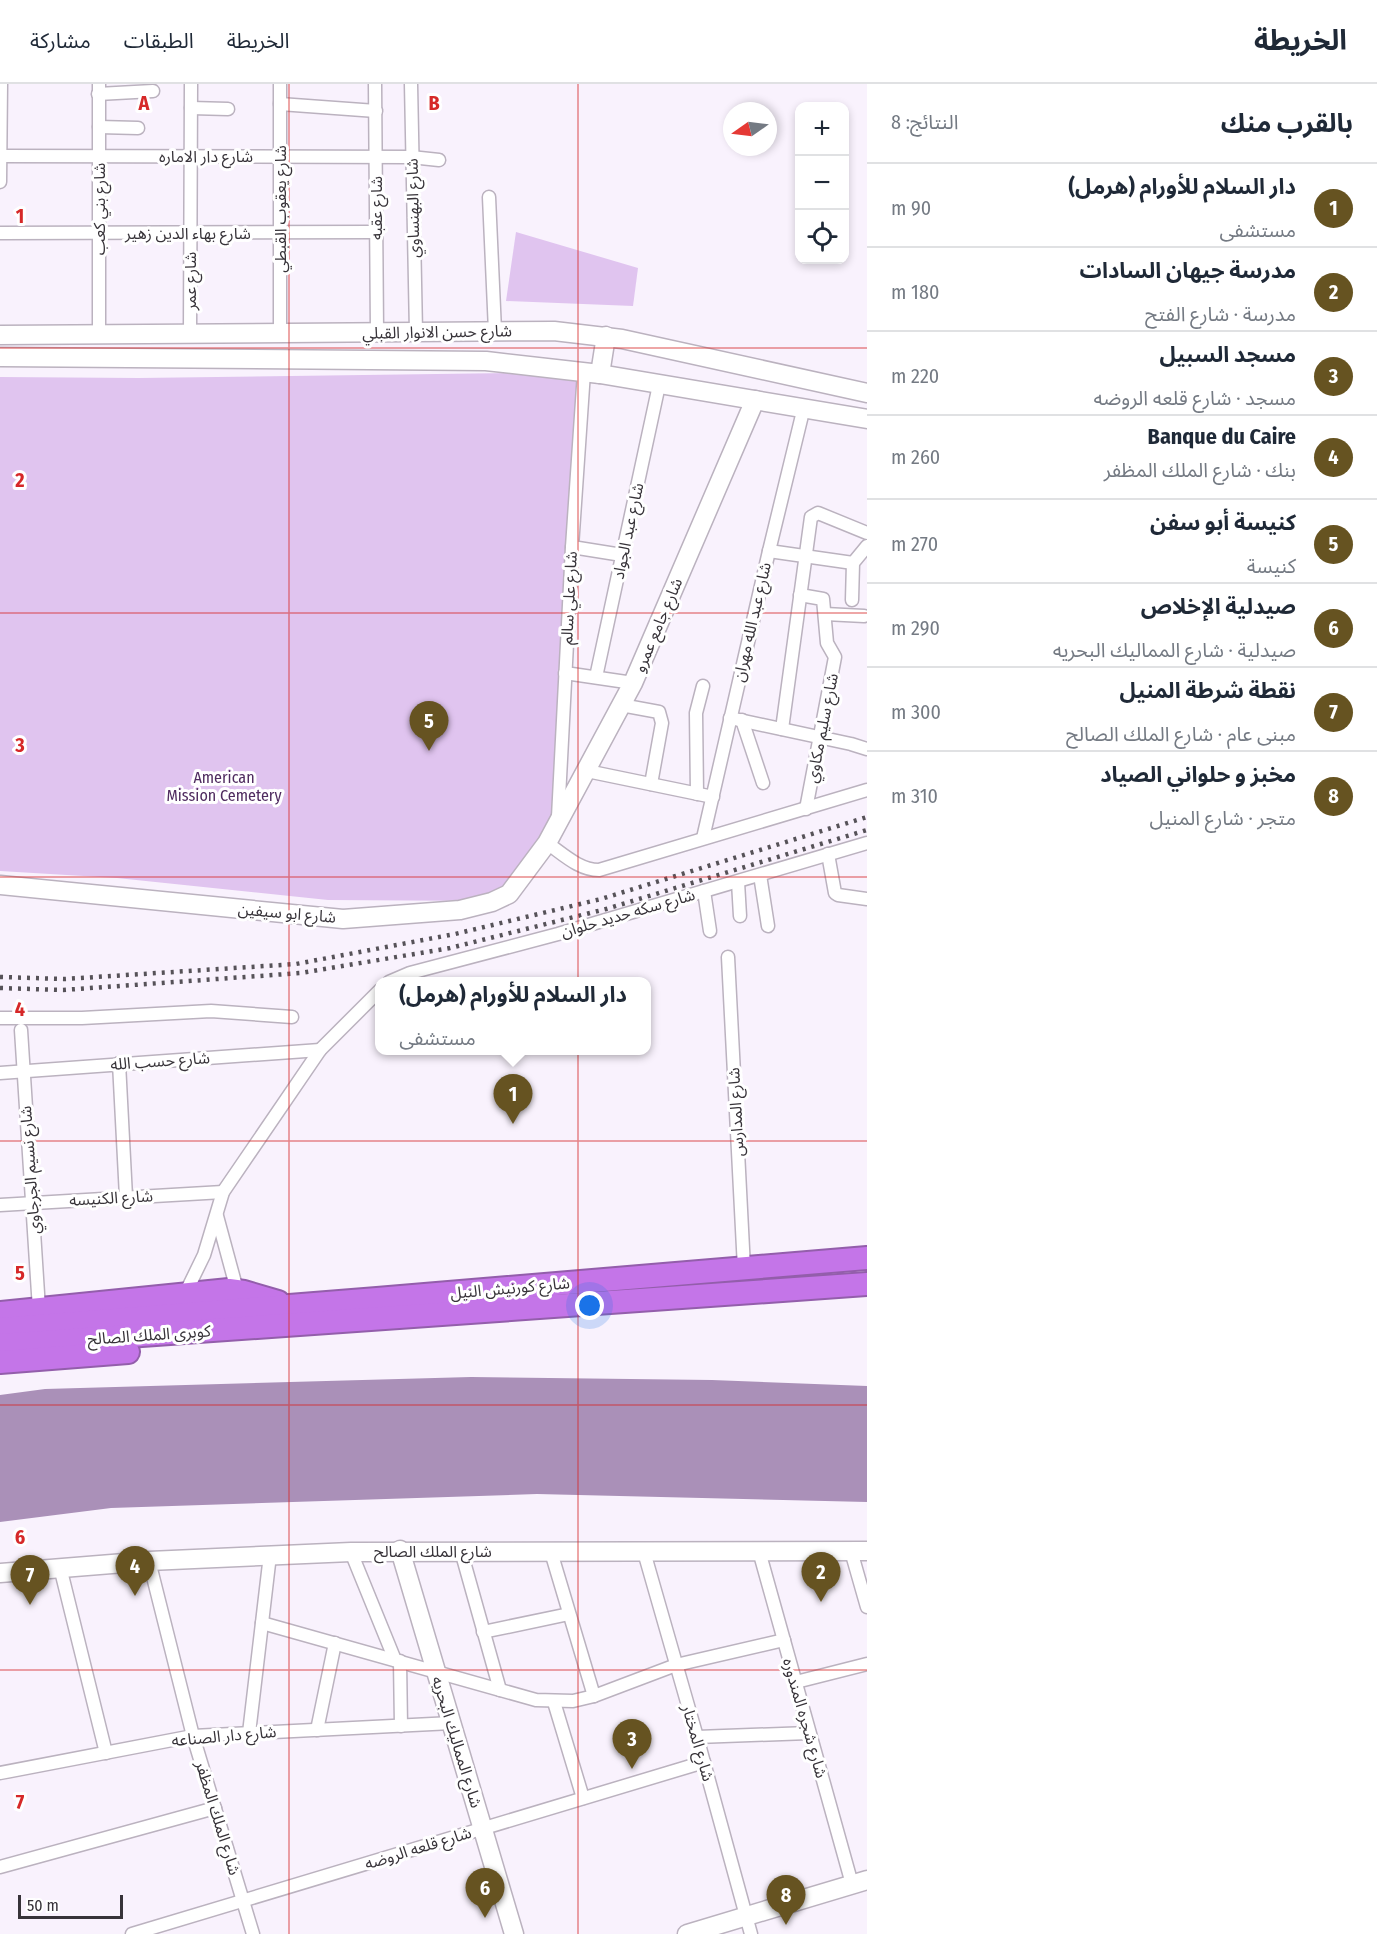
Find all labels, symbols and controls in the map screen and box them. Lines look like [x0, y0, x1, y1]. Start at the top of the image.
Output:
text: الخريطة [1254, 24, 1347, 57]
text: مشاركة [30, 28, 91, 54]
text: الطبقات [124, 28, 194, 54]
text: الخريطة [227, 28, 290, 54]
text: A [138, 91, 151, 115]
text: B [428, 91, 440, 115]
north arrow [723, 102, 777, 156]
map controls [795, 102, 849, 264]
button: + [795, 102, 849, 156]
text: بالقرب منك [1221, 108, 1353, 139]
text: النتائج: 8 [891, 110, 958, 134]
street label: شارع يعقوب القبطي [271, 145, 293, 273]
street label: شارع دار الاماره [159, 147, 253, 169]
button: − [795, 156, 849, 210]
street label: شارع البهنساوي [403, 158, 426, 258]
street label: شارع بني كعب [90, 163, 112, 255]
text: دار السلام للأورام (هرمل) [1068, 173, 1296, 200]
street label: شارع عقبه [367, 176, 389, 240]
text: 90 m [891, 196, 931, 220]
text: 1 [1329, 196, 1338, 220]
text: 1 [16, 204, 24, 228]
button: locate [795, 210, 849, 264]
text: مستشفى [1219, 218, 1296, 242]
street label: شارع بهاء الدين زهير [124, 224, 251, 246]
street label: شارع عمر [181, 252, 203, 311]
text: مدرسة جيهان السادات [1079, 257, 1296, 284]
text: 180 m [891, 280, 939, 304]
text: 2 [1329, 280, 1338, 304]
text: مدرسة · شارع الفتح [1145, 302, 1296, 326]
street label: شارع حسن الانوار القبلي [362, 321, 512, 346]
text: مسجد السبيل [1159, 341, 1296, 368]
text: 220 m [891, 364, 939, 388]
text: 3 [1329, 364, 1338, 388]
text: مسجد · شارع قلعه الروضه [1093, 386, 1296, 410]
text: Banque du Caire [1148, 423, 1296, 450]
text: 260 m [891, 445, 940, 469]
text: 4 [1328, 445, 1339, 469]
text: بنك · شارع الملك المظفر [1104, 458, 1296, 482]
text: 2 [14, 468, 25, 492]
street label: شارع عبد الجواد [609, 481, 650, 581]
text: كنيسة أبو سفن [1150, 509, 1296, 536]
text: 270 m [891, 532, 938, 556]
text: 5 [1329, 532, 1338, 556]
street label: شارع علي سالم [557, 551, 584, 645]
text: كنيسة [1247, 554, 1296, 578]
street label: شارع عبد الله مهران [729, 560, 778, 684]
street label: شارع جامع عمرو [630, 575, 689, 676]
text: صيدلية الإخلاص [1141, 593, 1296, 620]
text: 290 m [891, 616, 940, 640]
text: 6 [1328, 616, 1339, 640]
text: صيدلية · شارع المماليك البحريه [1053, 638, 1296, 662]
street label: شارع سليم مكاوي [802, 671, 845, 785]
text: نقطة شرطة المنيل [1120, 677, 1296, 704]
text: 300 m [891, 700, 941, 724]
text: 7 [1329, 700, 1338, 724]
pin: 5 [410, 702, 448, 751]
text: مبنى عام · شارع الملك الصالح [1066, 722, 1296, 746]
text: 3 [14, 733, 25, 757]
text: مخبز و حلواني الصياد [1100, 761, 1296, 788]
park label: American Mission Cemetery [166, 768, 282, 805]
text: 310 m [891, 784, 938, 808]
text: 8 [1328, 784, 1339, 808]
text: متجر · شارع المنيل [1150, 806, 1296, 830]
street label: شارع سكه حديد حلوان [559, 885, 698, 944]
street label: شارع ابو سيفين [237, 899, 337, 930]
popup [375, 977, 651, 1055]
text: دار السلام للأورام (هرمل) [399, 981, 627, 1008]
text: 4 [15, 997, 25, 1021]
text: مستشفى [399, 1026, 476, 1050]
street label: شارع حسب الله [110, 1048, 211, 1077]
street label: شارع المدارس [724, 1067, 751, 1157]
pin: 1 [494, 1074, 532, 1124]
street label: شارع نسيم الجرجاوي [16, 1105, 47, 1235]
street label: شارع الكنيسه [69, 1186, 154, 1213]
text: 5 [15, 1261, 25, 1285]
street label: شارع كورنيش النيل [449, 1273, 571, 1306]
your location [575, 1291, 604, 1320]
street label: كوبرى الملك الصالح [87, 1321, 212, 1352]
text: 6 [15, 1525, 25, 1549]
street label: شارع الملك الصالح [374, 1542, 492, 1564]
pin: 4 [116, 1546, 154, 1596]
pin: 2 [802, 1552, 840, 1602]
pin: 7 [10, 1556, 50, 1605]
street label: شارع شجره المندوره [776, 1656, 831, 1781]
street label: شارع المماليك البحريه [425, 1674, 486, 1811]
street label: شارع المختار [675, 1702, 718, 1784]
pin: 3 [612, 1720, 652, 1769]
street label: شارع دار الصناعه [171, 1722, 277, 1753]
street label: شارع الملك المظفر [188, 1758, 244, 1878]
text: 7 [16, 1790, 25, 1814]
street label: شارع قلعه الروضه [362, 1823, 474, 1876]
pin: 6 [466, 1868, 504, 1918]
pin: 8 [766, 1876, 806, 1925]
scale bar [18, 1892, 123, 1920]
text: 50 m [27, 1896, 59, 1915]

